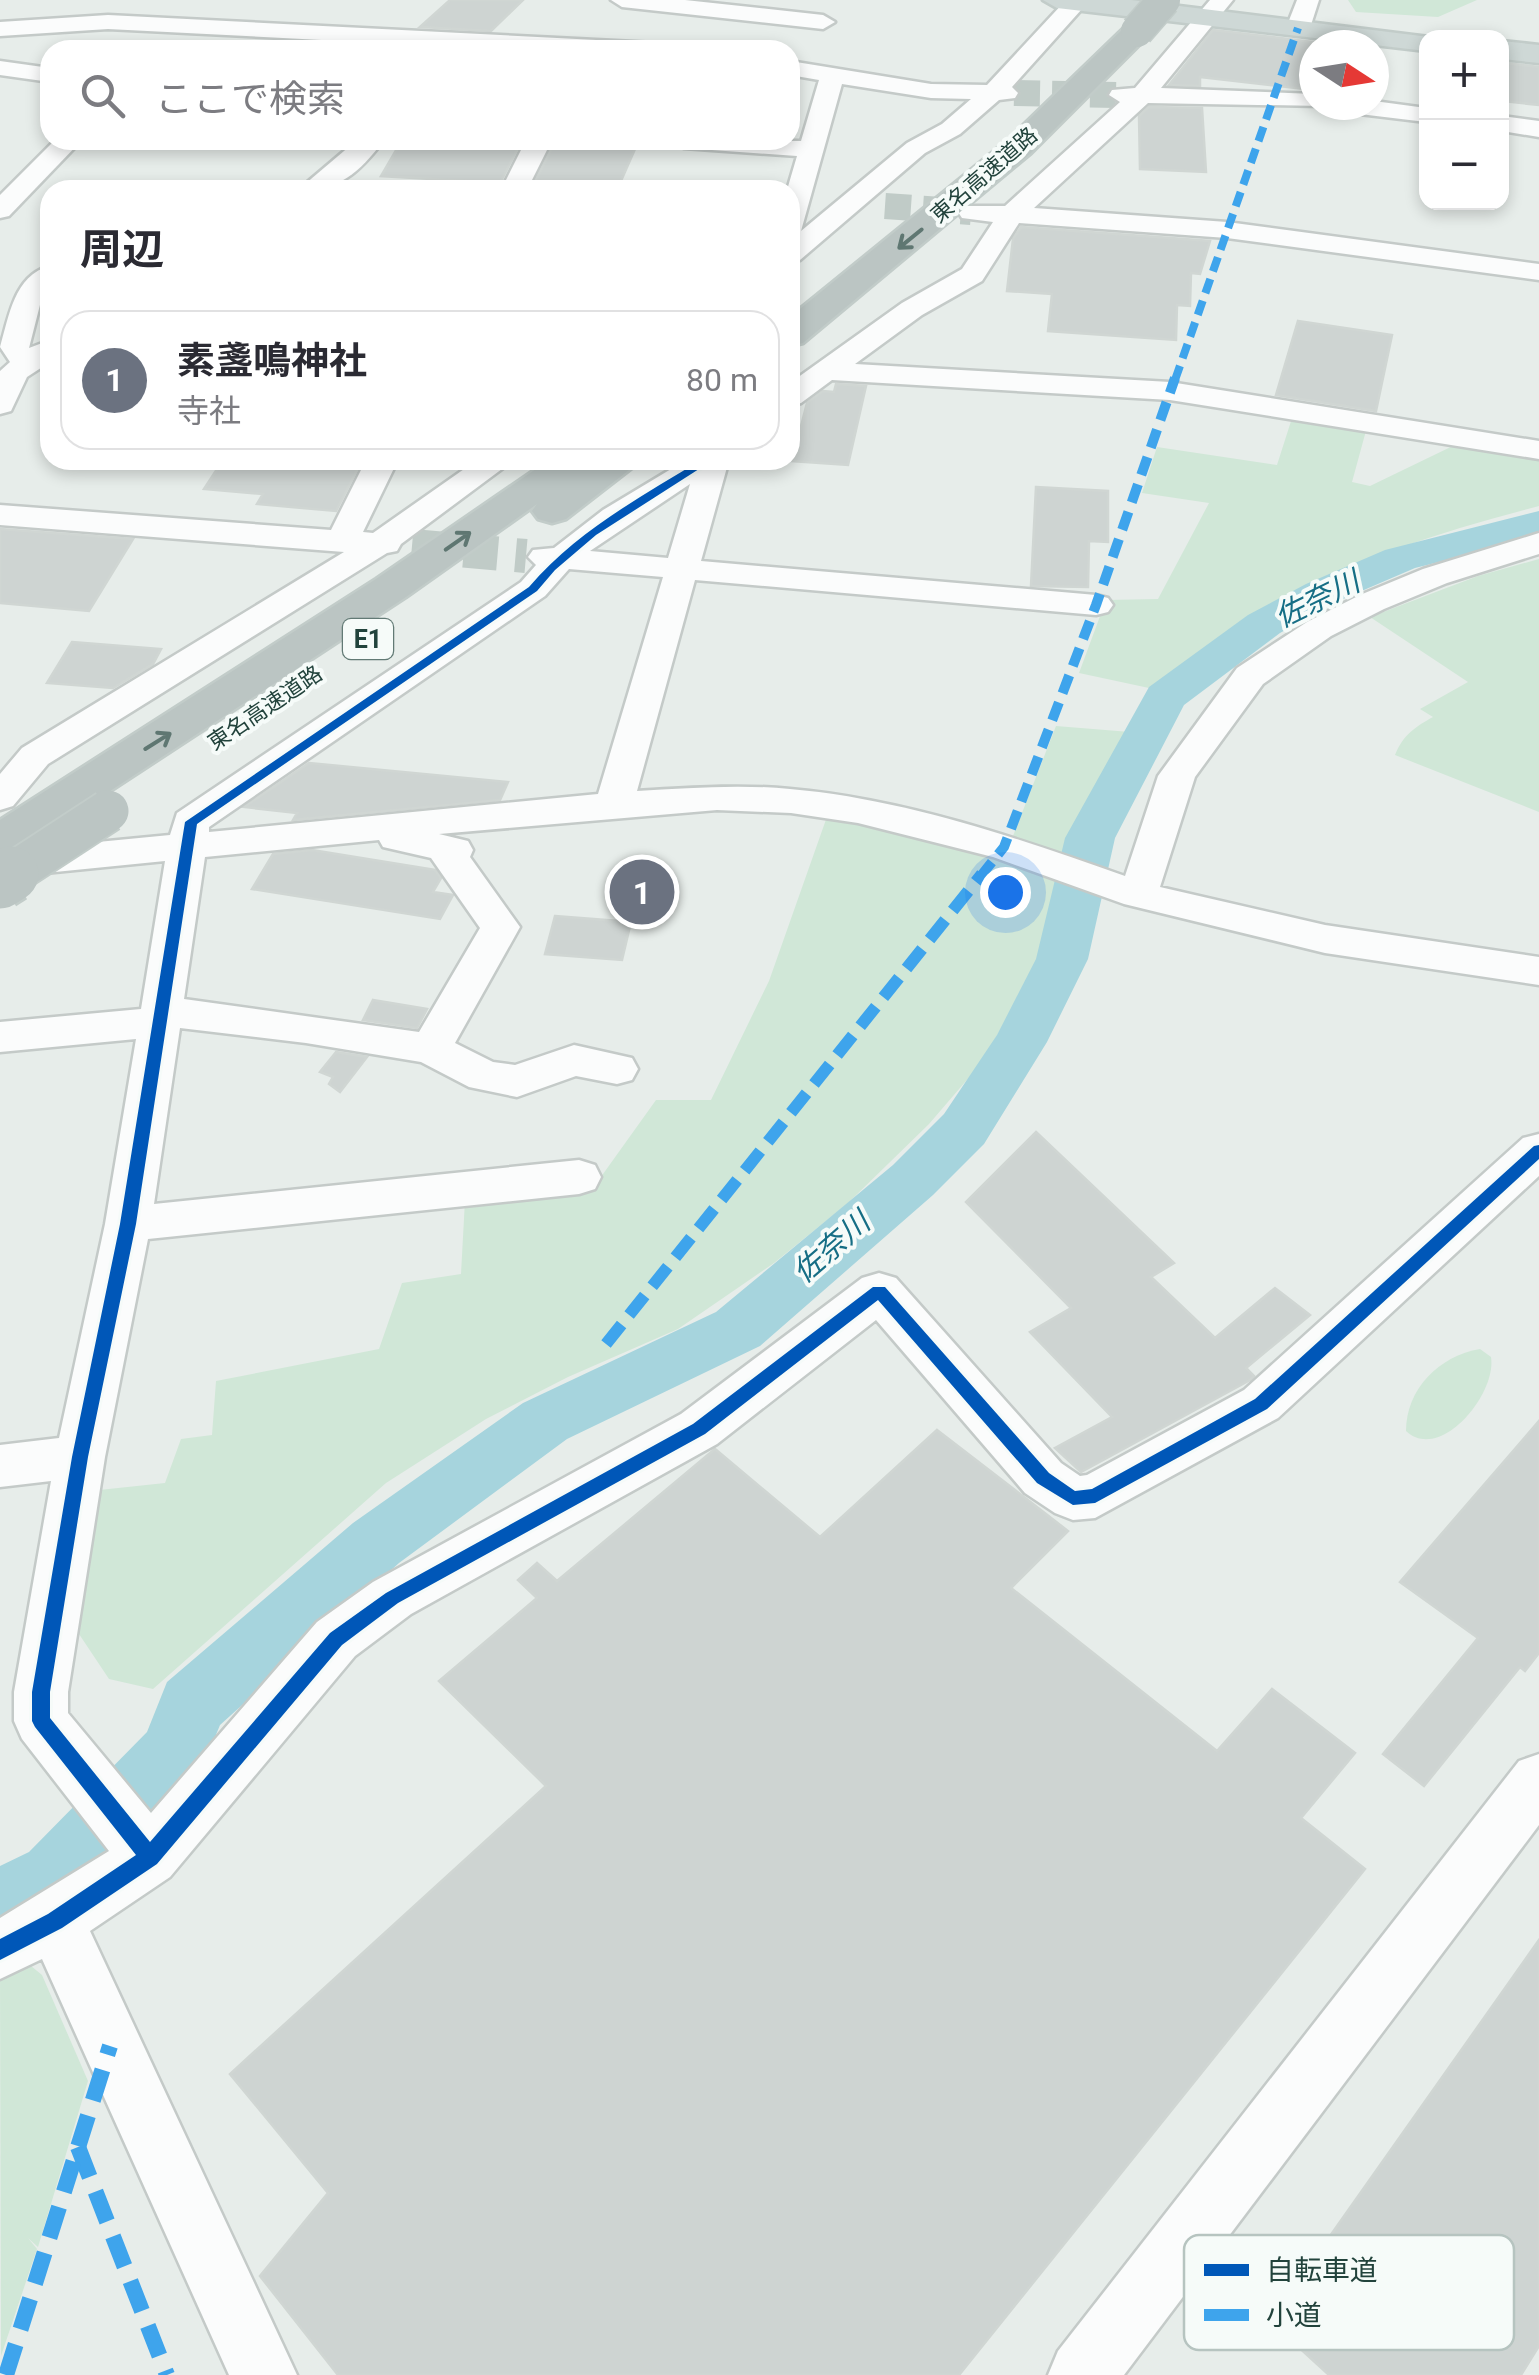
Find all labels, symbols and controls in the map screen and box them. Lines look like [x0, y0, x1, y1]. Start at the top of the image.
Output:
north arrow [1299, 30, 1389, 120]
map controls [1419, 30, 1509, 210]
button: + [1419, 30, 1509, 120]
search box [40, 40, 800, 150]
icon: search [75, 68, 130, 123]
text: ここで検索 [155, 77, 345, 121]
button: − [1419, 120, 1509, 210]
street label: 東名高速道路 [926, 122, 1042, 228]
text: 周辺 [80, 225, 164, 274]
one-way arrow [898, 228, 924, 250]
text: 素盞鳴神社 [177, 339, 367, 383]
text: 1 [105, 361, 124, 399]
text: 80 m [686, 361, 758, 399]
text: 寺社 [177, 392, 241, 430]
one-way arrow [444, 531, 471, 552]
water label: 佐奈川 [1269, 562, 1368, 634]
road number: E1 [343, 619, 393, 659]
street label: 東名高速道路 [203, 661, 327, 755]
one-way arrow [143, 730, 172, 751]
pin: 1 [610, 854, 674, 930]
your location [980, 867, 1031, 918]
water label: 佐奈川 [786, 1202, 879, 1290]
legend [1184, 2235, 1514, 2350]
text: 自転車道 [1266, 2254, 1378, 2287]
text: 小道 [1266, 2299, 1322, 2332]

